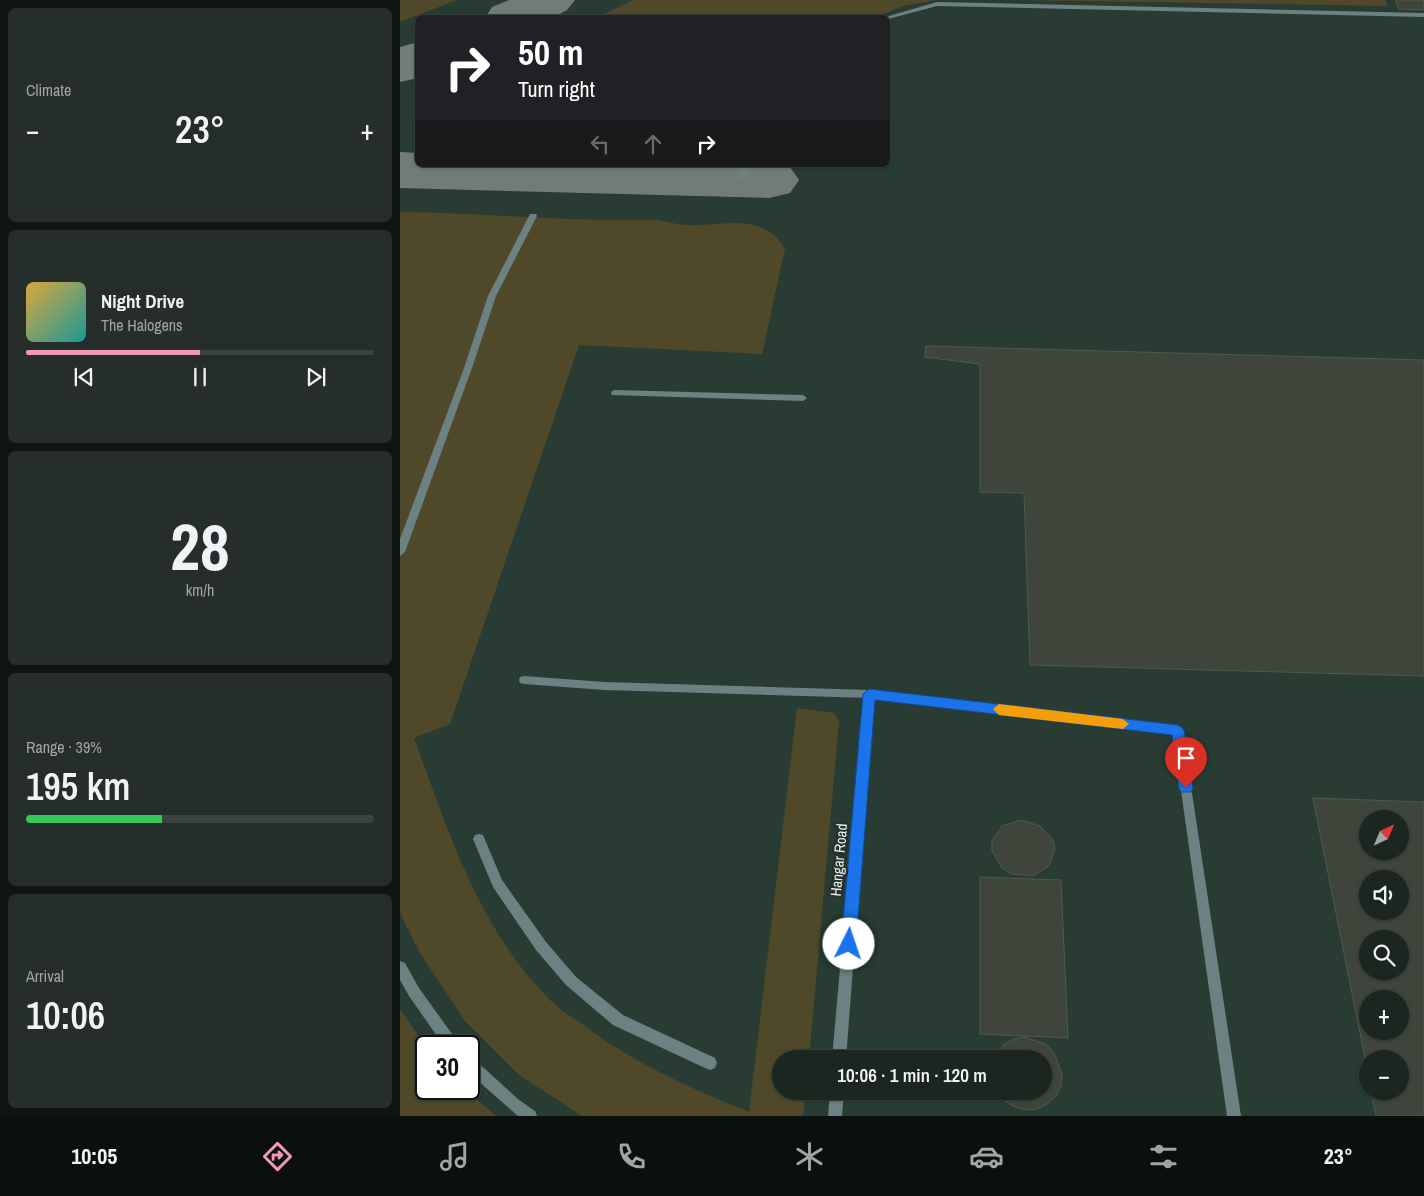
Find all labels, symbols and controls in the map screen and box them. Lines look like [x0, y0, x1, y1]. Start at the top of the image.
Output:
text: 50 m [518, 29, 583, 76]
icon: right [435, 35, 500, 100]
text: Turn right [518, 74, 595, 104]
text: Climate [26, 79, 71, 101]
text: 23° [175, 104, 225, 155]
text: − [26, 111, 39, 149]
text: + [361, 111, 374, 149]
icon: left [586, 130, 614, 158]
icon: ahead [639, 130, 667, 158]
icon: right [692, 130, 720, 158]
text: Night Drive [101, 288, 184, 314]
text: The Halogens [101, 314, 183, 336]
icon: previous [70, 363, 98, 391]
icon: pause [186, 363, 214, 391]
icon: next [302, 363, 330, 391]
text: 28 [170, 503, 230, 590]
text: km/h [186, 579, 214, 601]
text: Range · 39% [26, 736, 102, 758]
pin [1165, 737, 1207, 788]
icon: arrive [1172, 744, 1200, 772]
text: 195 km [26, 761, 130, 812]
north arrow [1359, 810, 1409, 860]
map controls [1359, 810, 1409, 1100]
street label: Hangar Road [825, 823, 852, 897]
button: sound [1359, 870, 1409, 920]
position arrow [822, 917, 874, 969]
button: search [1359, 930, 1409, 980]
text: Arrival [26, 965, 64, 987]
text: 10:06 [26, 990, 105, 1041]
button: + [1359, 990, 1409, 1040]
speed limit sign: 30 [415, 1035, 480, 1100]
button: − [1359, 1050, 1409, 1100]
text: 10:06 · 1 min · 120 m [837, 1062, 987, 1088]
icon: directions [260, 1139, 295, 1174]
icon: music [437, 1139, 472, 1174]
icon: phone [614, 1139, 649, 1174]
icon: climate [792, 1139, 827, 1174]
icon: car [969, 1139, 1004, 1174]
icon: filters [1146, 1139, 1181, 1174]
text: 10:05 [71, 1141, 117, 1171]
text: 23° [1324, 1141, 1353, 1171]

